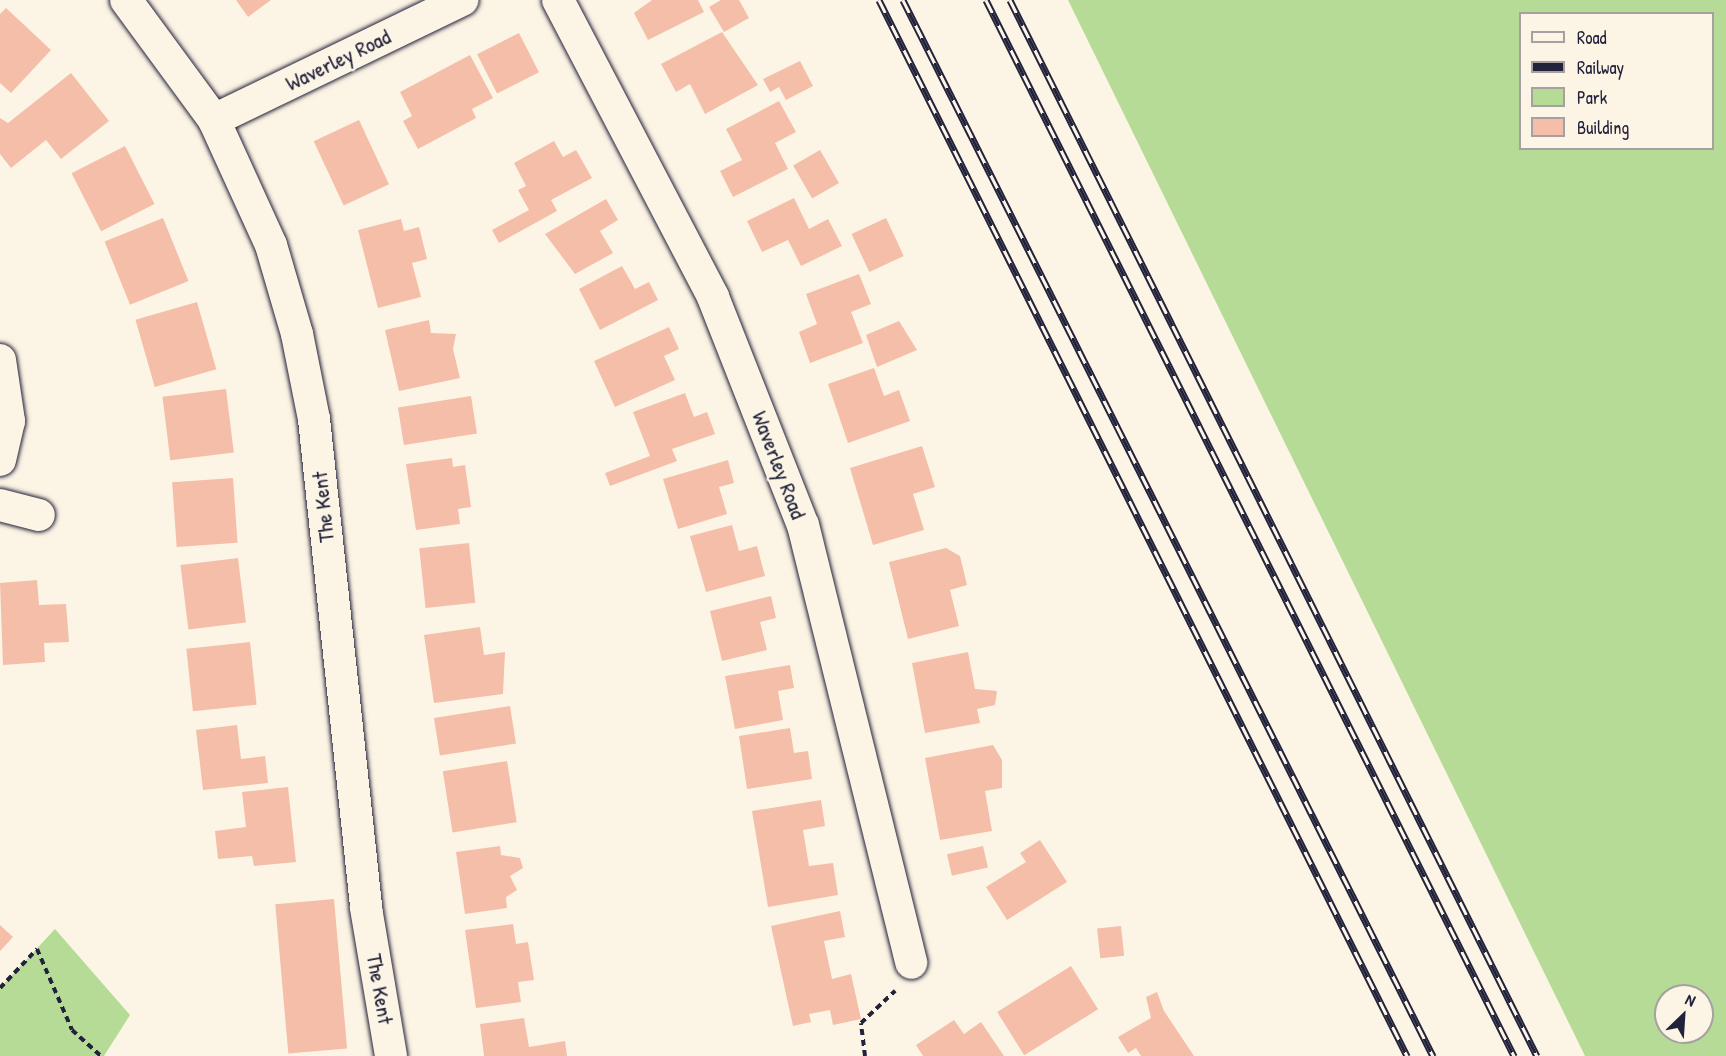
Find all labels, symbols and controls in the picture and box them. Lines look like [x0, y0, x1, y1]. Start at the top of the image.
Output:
legend [1519, 12, 1714, 150]
street label: Waverley Road [281, 23, 395, 97]
text: Road [1577, 25, 1607, 50]
text: Railway [1577, 55, 1624, 80]
text: Park [1577, 85, 1607, 110]
text: Building [1577, 115, 1629, 140]
street label: Waverley Road [746, 407, 812, 523]
street label: The Kent [306, 470, 340, 544]
street label: The Kent [361, 952, 399, 1026]
north arrow [1654, 984, 1714, 1044]
text: N [1682, 988, 1699, 1011]

